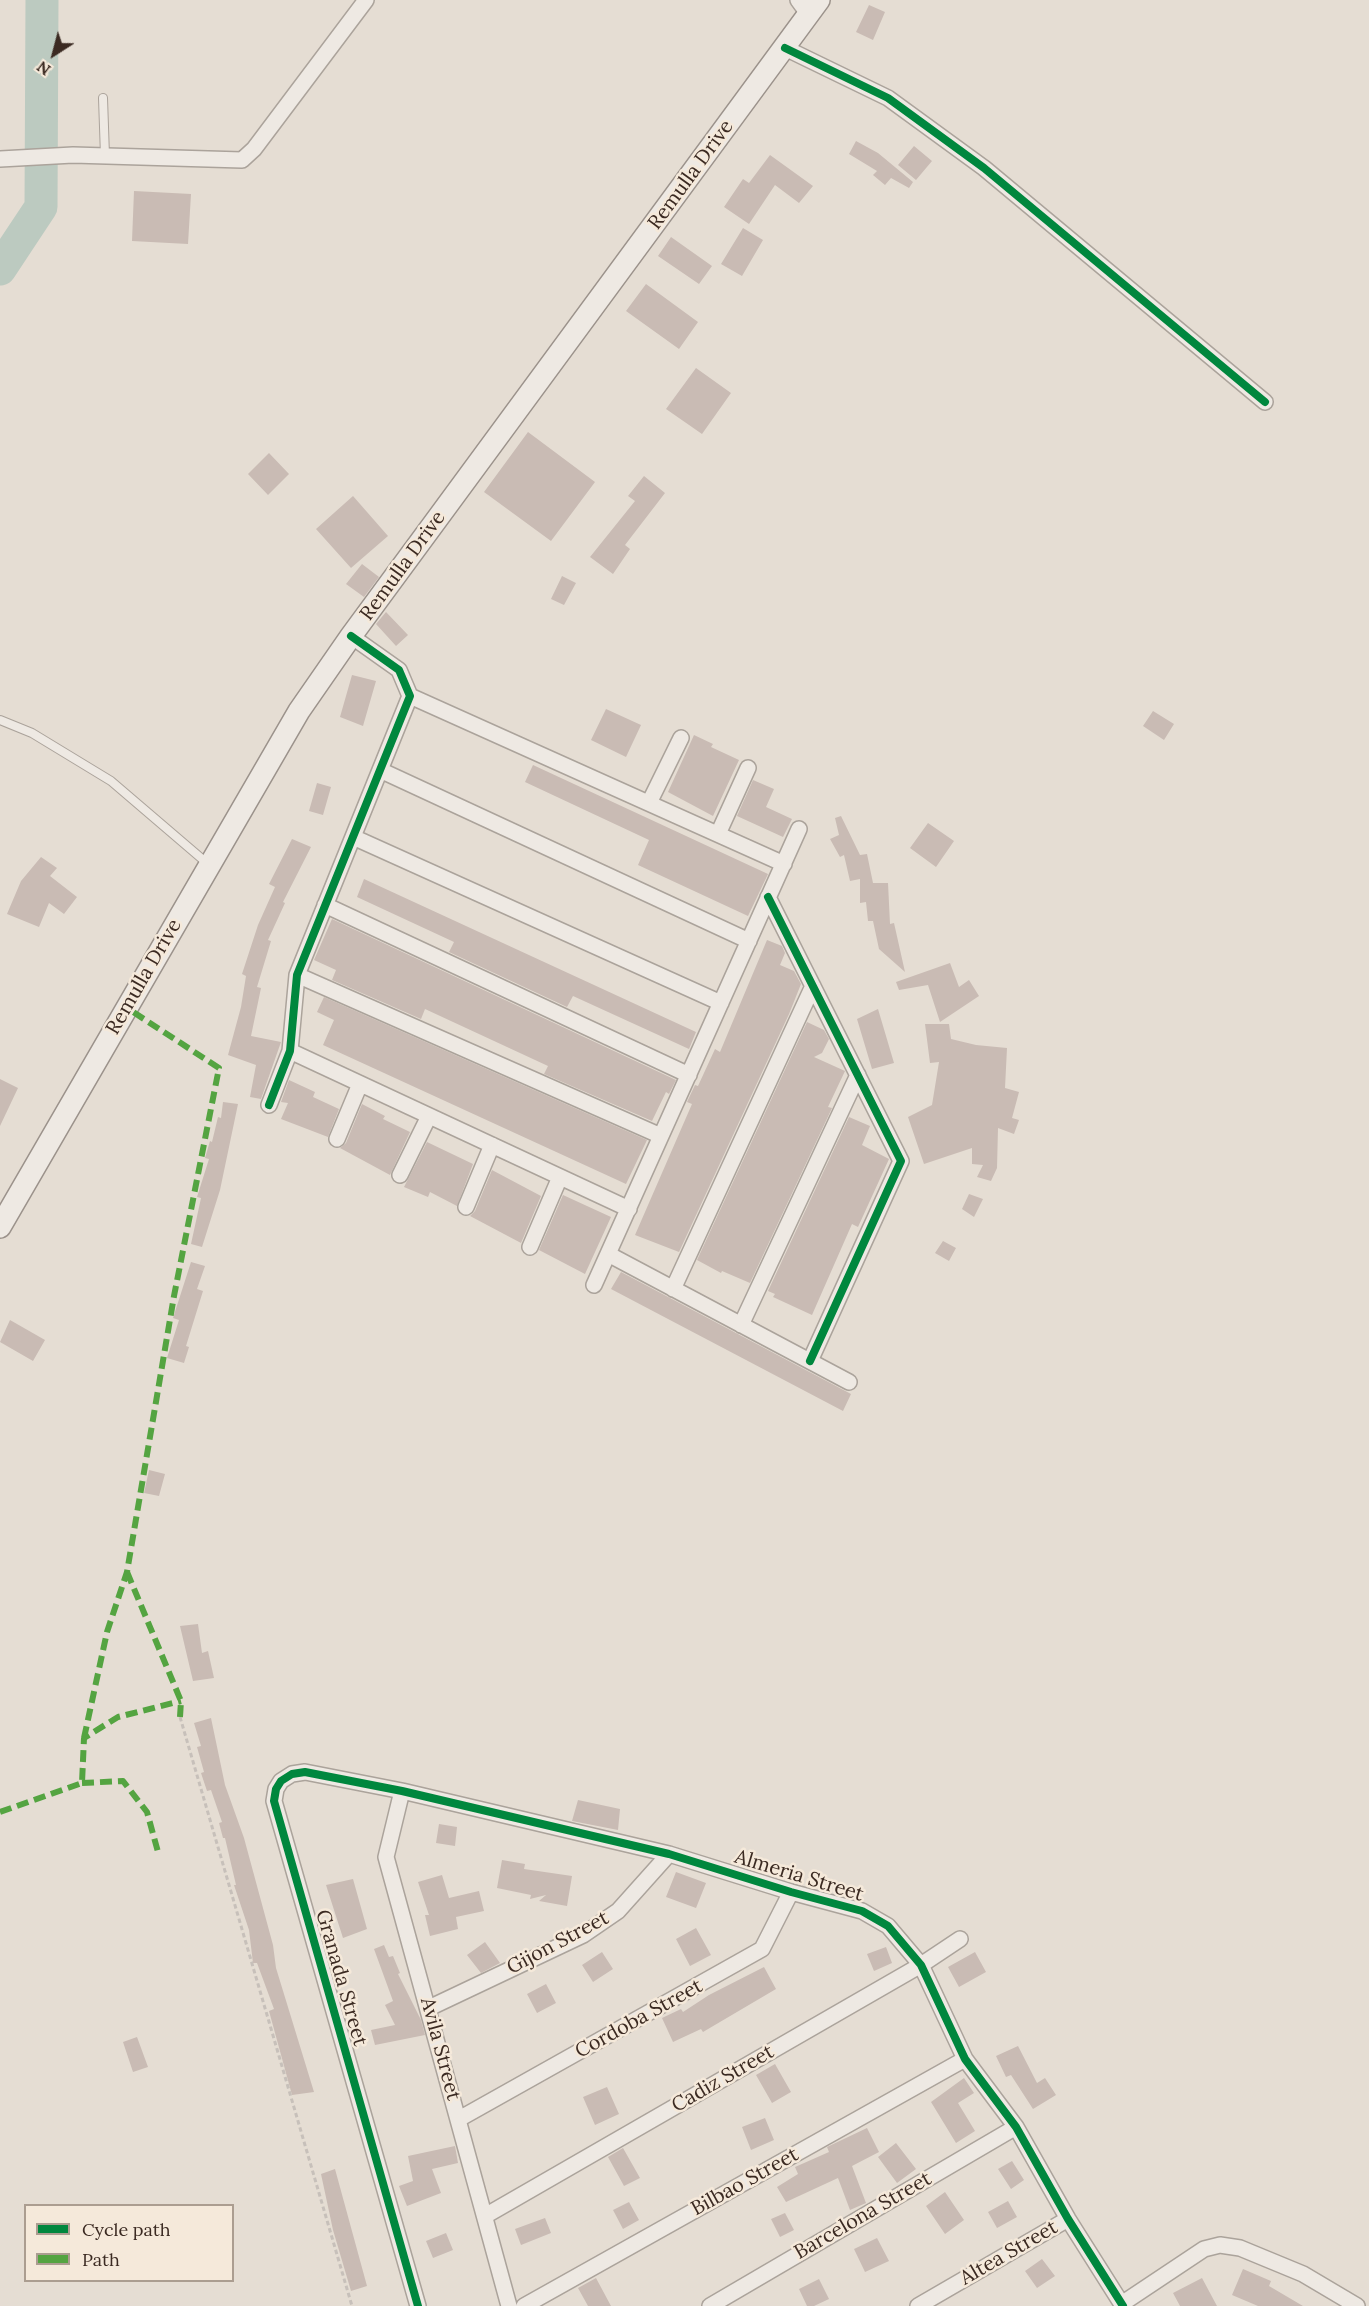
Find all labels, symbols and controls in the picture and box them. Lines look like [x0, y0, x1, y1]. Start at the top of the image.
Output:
north arrow [24, 24, 84, 84]
text: N [33, 57, 54, 80]
street label: Remulla Drive [643, 116, 739, 234]
street label: Remulla Drive [355, 507, 451, 625]
street label: Remulla Drive [101, 915, 187, 1039]
street label: Almeria Street [732, 1845, 866, 1907]
street label: Gijon Street [503, 1906, 613, 1980]
street label: Granada Street [310, 1907, 372, 2049]
street label: Cordoba Street [571, 1974, 707, 2064]
street label: Avila Street [415, 1995, 465, 2103]
street label: Cadiz Street [668, 2040, 778, 2118]
street label: Bilbao Street [687, 2143, 803, 2221]
street label: Barcelona Street [790, 2167, 936, 2265]
legend [24, 2204, 234, 2282]
street label: Altea Street [956, 2215, 1062, 2291]
text: Cycle path [82, 2218, 171, 2241]
text: Path [82, 2248, 120, 2271]

